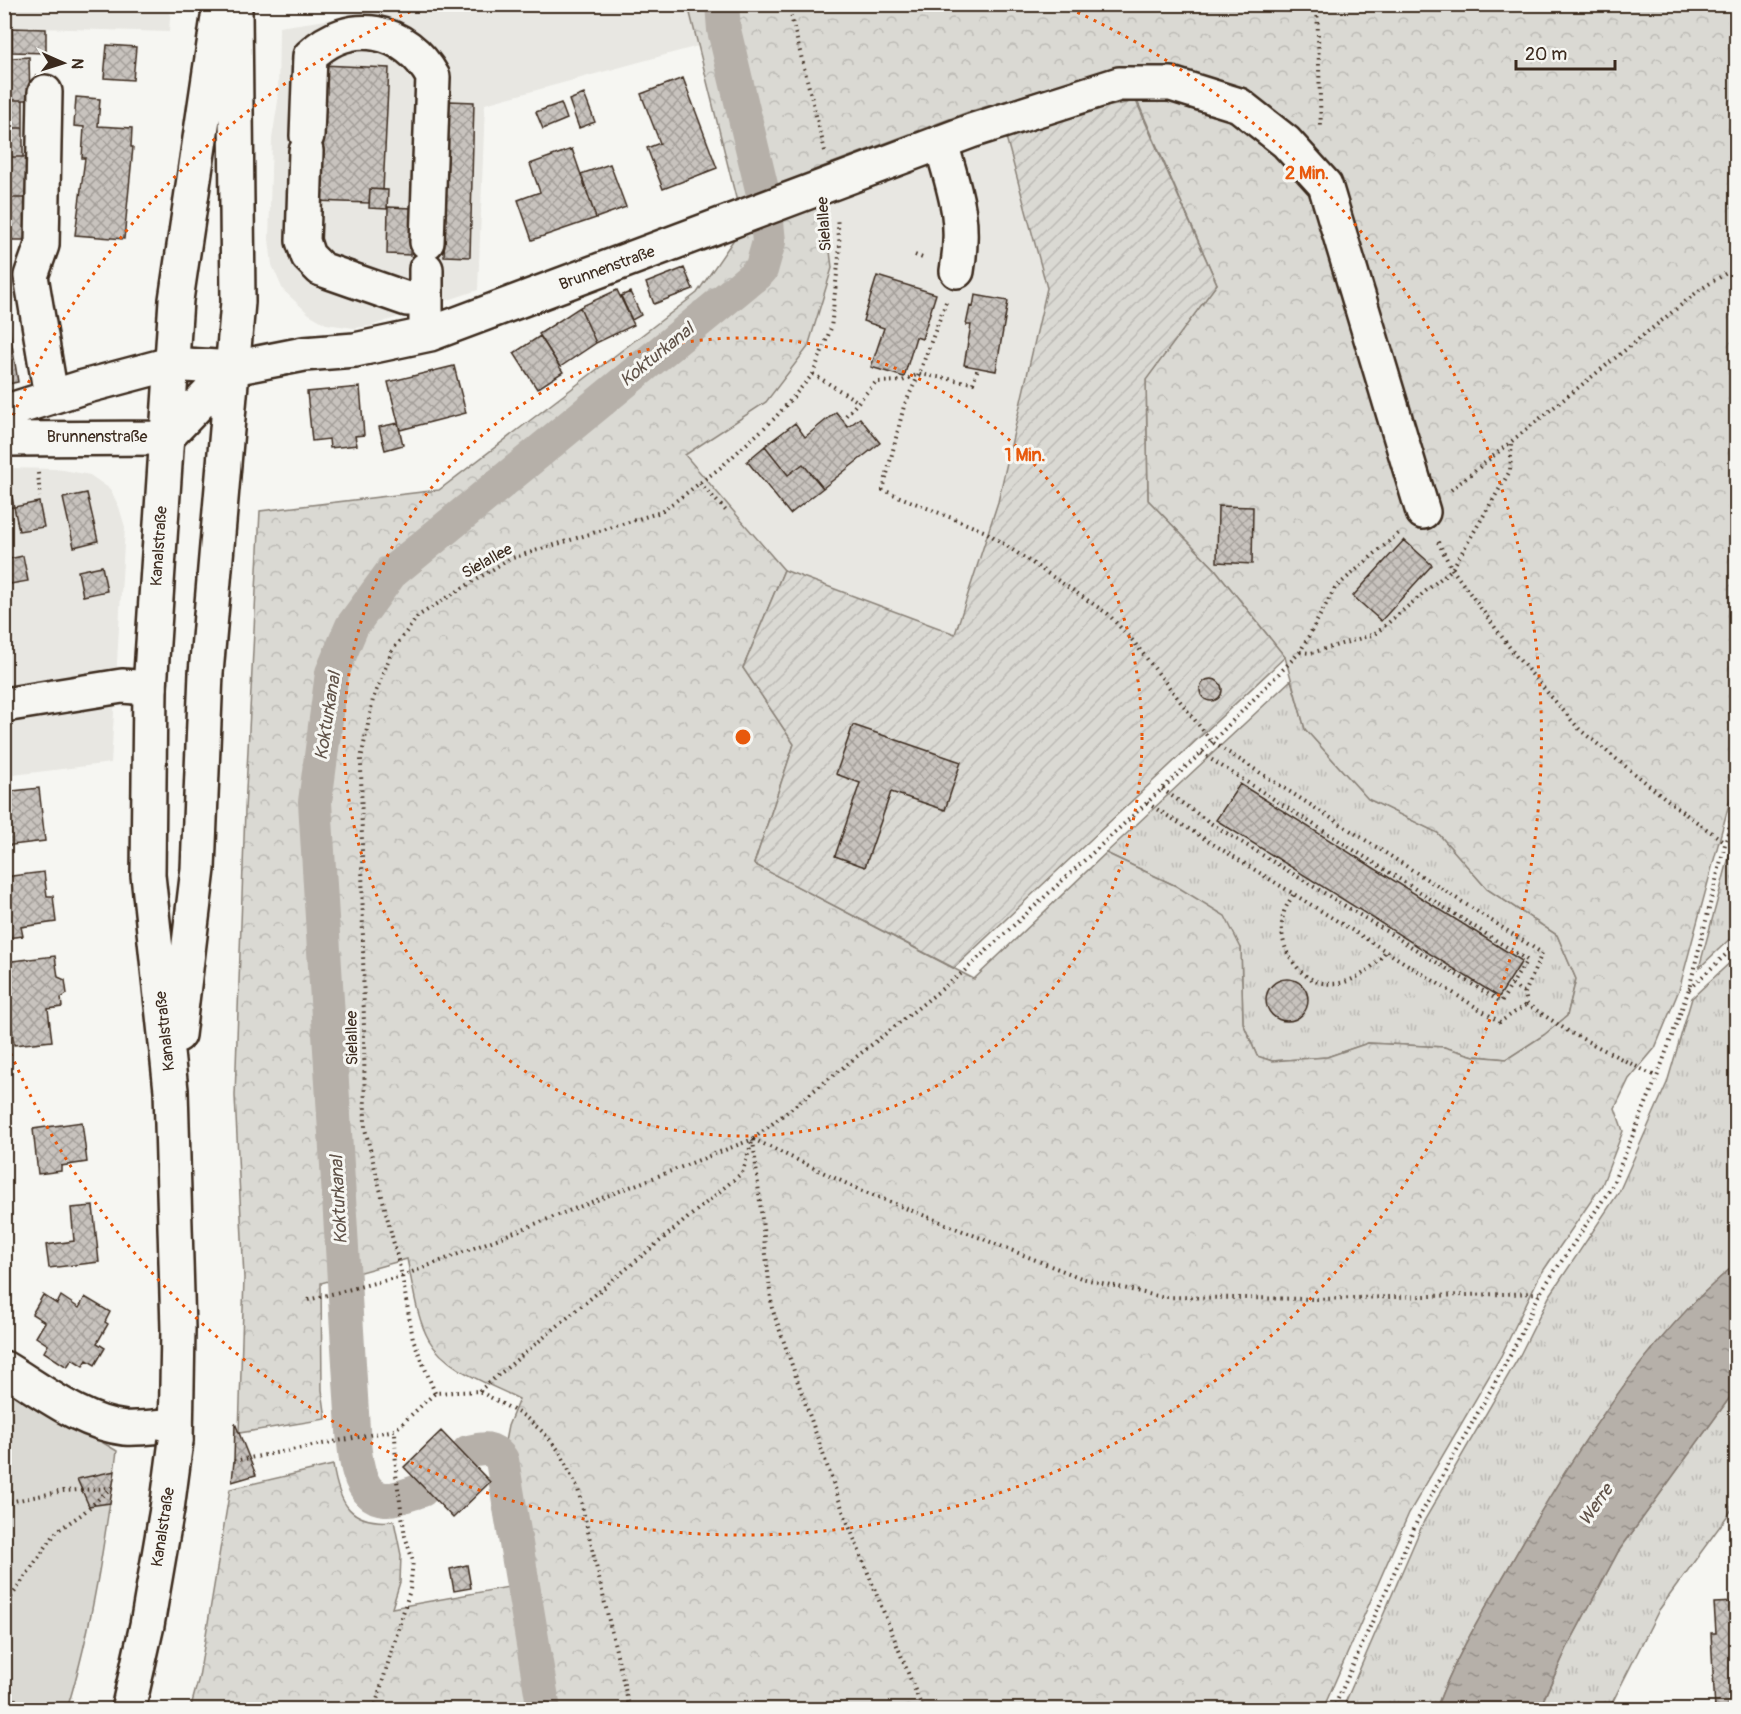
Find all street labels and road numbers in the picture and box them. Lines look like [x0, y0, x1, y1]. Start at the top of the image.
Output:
street label: Sielallee [812, 196, 836, 252]
street label: Brunnenstraße [556, 241, 658, 295]
street label: Brunnenstraße [47, 427, 147, 447]
street label: Kanalstraße [146, 505, 172, 587]
street label: Sielallee [458, 539, 516, 583]
street label: Kanalstraße [151, 990, 179, 1072]
street label: Sielallee [342, 1010, 362, 1066]
street label: Kanalstraße [147, 1486, 179, 1568]

